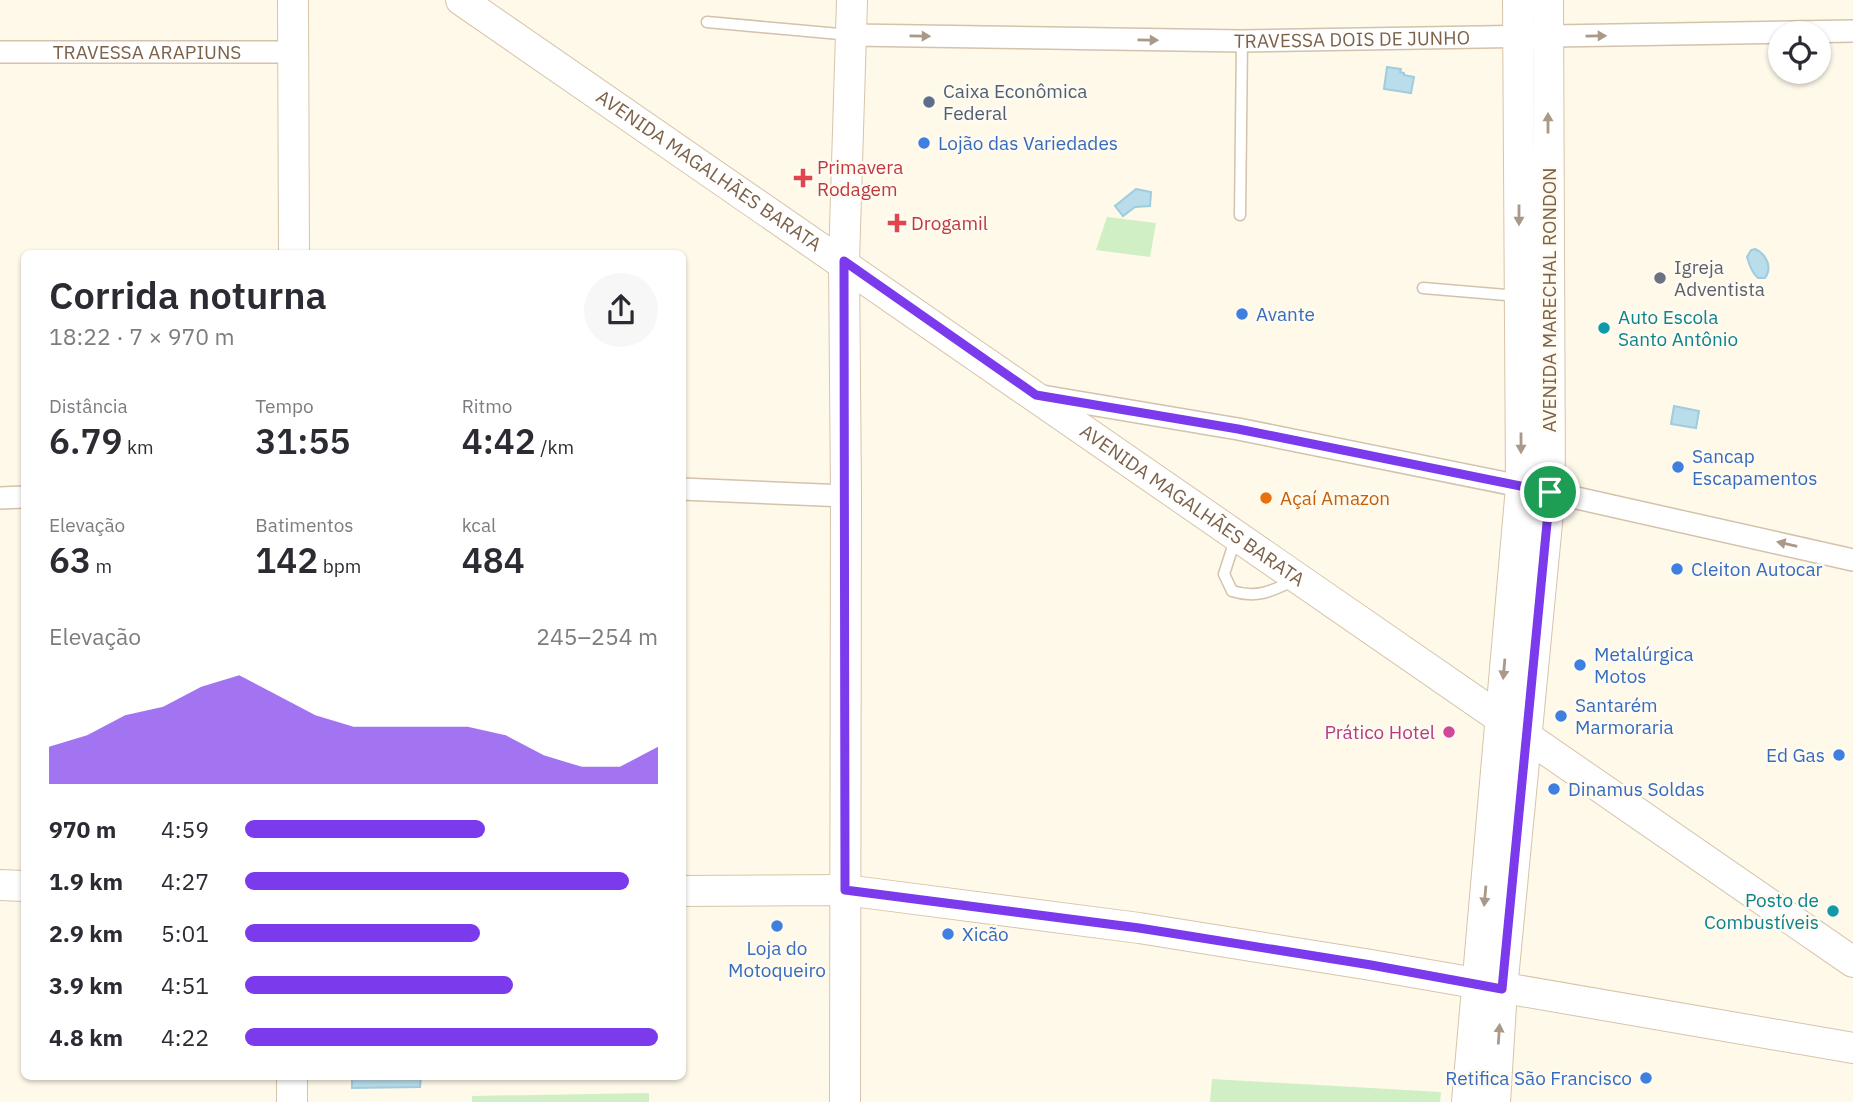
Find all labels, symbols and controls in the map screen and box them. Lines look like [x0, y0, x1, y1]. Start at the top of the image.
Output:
map controls [1768, 21, 1831, 84]
button: locate [1768, 21, 1831, 84]
street label: TRAVESSA DOIS DE JUNHO [1234, 25, 1470, 53]
one-way arrow [1585, 30, 1607, 42]
one-way arrow [910, 31, 932, 42]
one-way arrow [1137, 34, 1159, 46]
street label: TRAVESSA ARAPIUNS [53, 40, 241, 64]
place label: Caixa Econômica Federal [943, 79, 1087, 125]
street label: AVENIDA MAGALHÃES BARATA [592, 84, 826, 256]
marker: Caixa Econômica Federal [921, 94, 937, 110]
one-way arrow [1542, 112, 1554, 134]
place label: Lojão das Variedades [938, 131, 1118, 155]
marker: Lojão das Variedades [916, 135, 932, 151]
place label: Primavera Rodagem [817, 155, 903, 201]
street label: AVENIDA MARECHAL RONDON [1537, 167, 1561, 433]
marker: Primavera Rodagem [795, 170, 811, 186]
one-way arrow [1513, 204, 1525, 226]
place label: Drogamil [911, 211, 988, 235]
marker: Drogamil [889, 215, 905, 231]
place label: Igreja Adventista [1674, 255, 1765, 301]
text: Corrida noturna [49, 270, 327, 319]
marker: Igreja Adventista [1652, 270, 1668, 286]
button: share [584, 273, 658, 347]
place label: Avante [1256, 302, 1315, 326]
place label: Auto Escola Santo Antônio [1618, 305, 1738, 351]
marker: Avante [1234, 306, 1250, 322]
marker: Auto Escola Santo Antônio [1596, 320, 1612, 336]
text: 18:22 · 7 × 970 m [49, 321, 235, 351]
text: Distância [49, 394, 128, 418]
text: Tempo [255, 394, 314, 418]
text: Ritmo [462, 394, 512, 418]
text: 6.79 [49, 418, 122, 464]
text: 31:55 [255, 418, 351, 464]
text: 4:42 [462, 418, 536, 464]
street label: AVENIDA MAGALHÃES BARATA [1076, 419, 1310, 591]
one-way arrow [1515, 432, 1526, 454]
text: km [122, 435, 154, 459]
text: /km [536, 435, 574, 459]
place label: Sancap Escapamentos [1692, 444, 1818, 490]
marker: Sancap Escapamentos [1670, 459, 1686, 475]
pin [1520, 462, 1580, 522]
icon: arrive [1531, 473, 1569, 511]
place label: Açaí Amazon [1280, 486, 1390, 510]
marker: Açaí Amazon [1258, 490, 1274, 506]
text: Elevação [49, 513, 125, 537]
text: Batimentos [255, 513, 354, 537]
text: kcal [462, 513, 496, 537]
text: 63 [49, 537, 91, 583]
text: 142 [255, 537, 318, 583]
text: 484 [462, 537, 525, 583]
one-way arrow [1775, 538, 1797, 549]
text: m [91, 554, 112, 578]
text: bpm [318, 554, 361, 578]
place label: Cleiton Autocar [1691, 557, 1823, 581]
marker: Cleiton Autocar [1669, 561, 1685, 577]
text: Elevação [49, 621, 141, 651]
text: 245–254 m [536, 621, 658, 651]
place label: Metalúrgica Motos [1594, 642, 1694, 688]
marker: Metalúrgica Motos [1572, 657, 1588, 673]
one-way arrow [1498, 659, 1509, 681]
place label: Santarém Marmoraria [1575, 693, 1674, 739]
marker: Santarém Marmoraria [1553, 708, 1569, 724]
place label: Prático Hotel [1324, 720, 1435, 744]
marker: Prático Hotel [1441, 724, 1457, 740]
place label: Ed Gas [1766, 743, 1825, 767]
marker: Ed Gas [1831, 747, 1847, 763]
place label: Dinamus Soldas [1568, 777, 1705, 801]
marker: Dinamus Soldas [1546, 781, 1562, 797]
text: 970 m [49, 814, 116, 844]
text: 4:59 [161, 814, 209, 844]
text: 1.9 km [49, 866, 123, 896]
text: 4:27 [161, 866, 209, 896]
one-way arrow [1479, 885, 1490, 907]
place label: Posto de Combustíveis [1704, 888, 1819, 934]
marker: Posto de Combustíveis [1825, 903, 1841, 919]
text: 2.9 km [49, 918, 123, 948]
text: 5:01 [161, 918, 209, 948]
marker: Loja do Motoqueiro [769, 918, 785, 934]
place label: Xicão [962, 922, 1009, 946]
marker: Xicão [940, 926, 956, 942]
place label: Loja do Motoqueiro [728, 936, 826, 982]
text: 3.9 km [49, 970, 123, 1000]
text: 4:51 [161, 970, 209, 1000]
text: 4.8 km [49, 1022, 123, 1052]
text: 4:22 [161, 1022, 209, 1052]
one-way arrow [1494, 1023, 1505, 1045]
place label: Retifica São Francisco [1445, 1066, 1632, 1090]
marker: Retifica São Francisco [1638, 1070, 1654, 1086]

